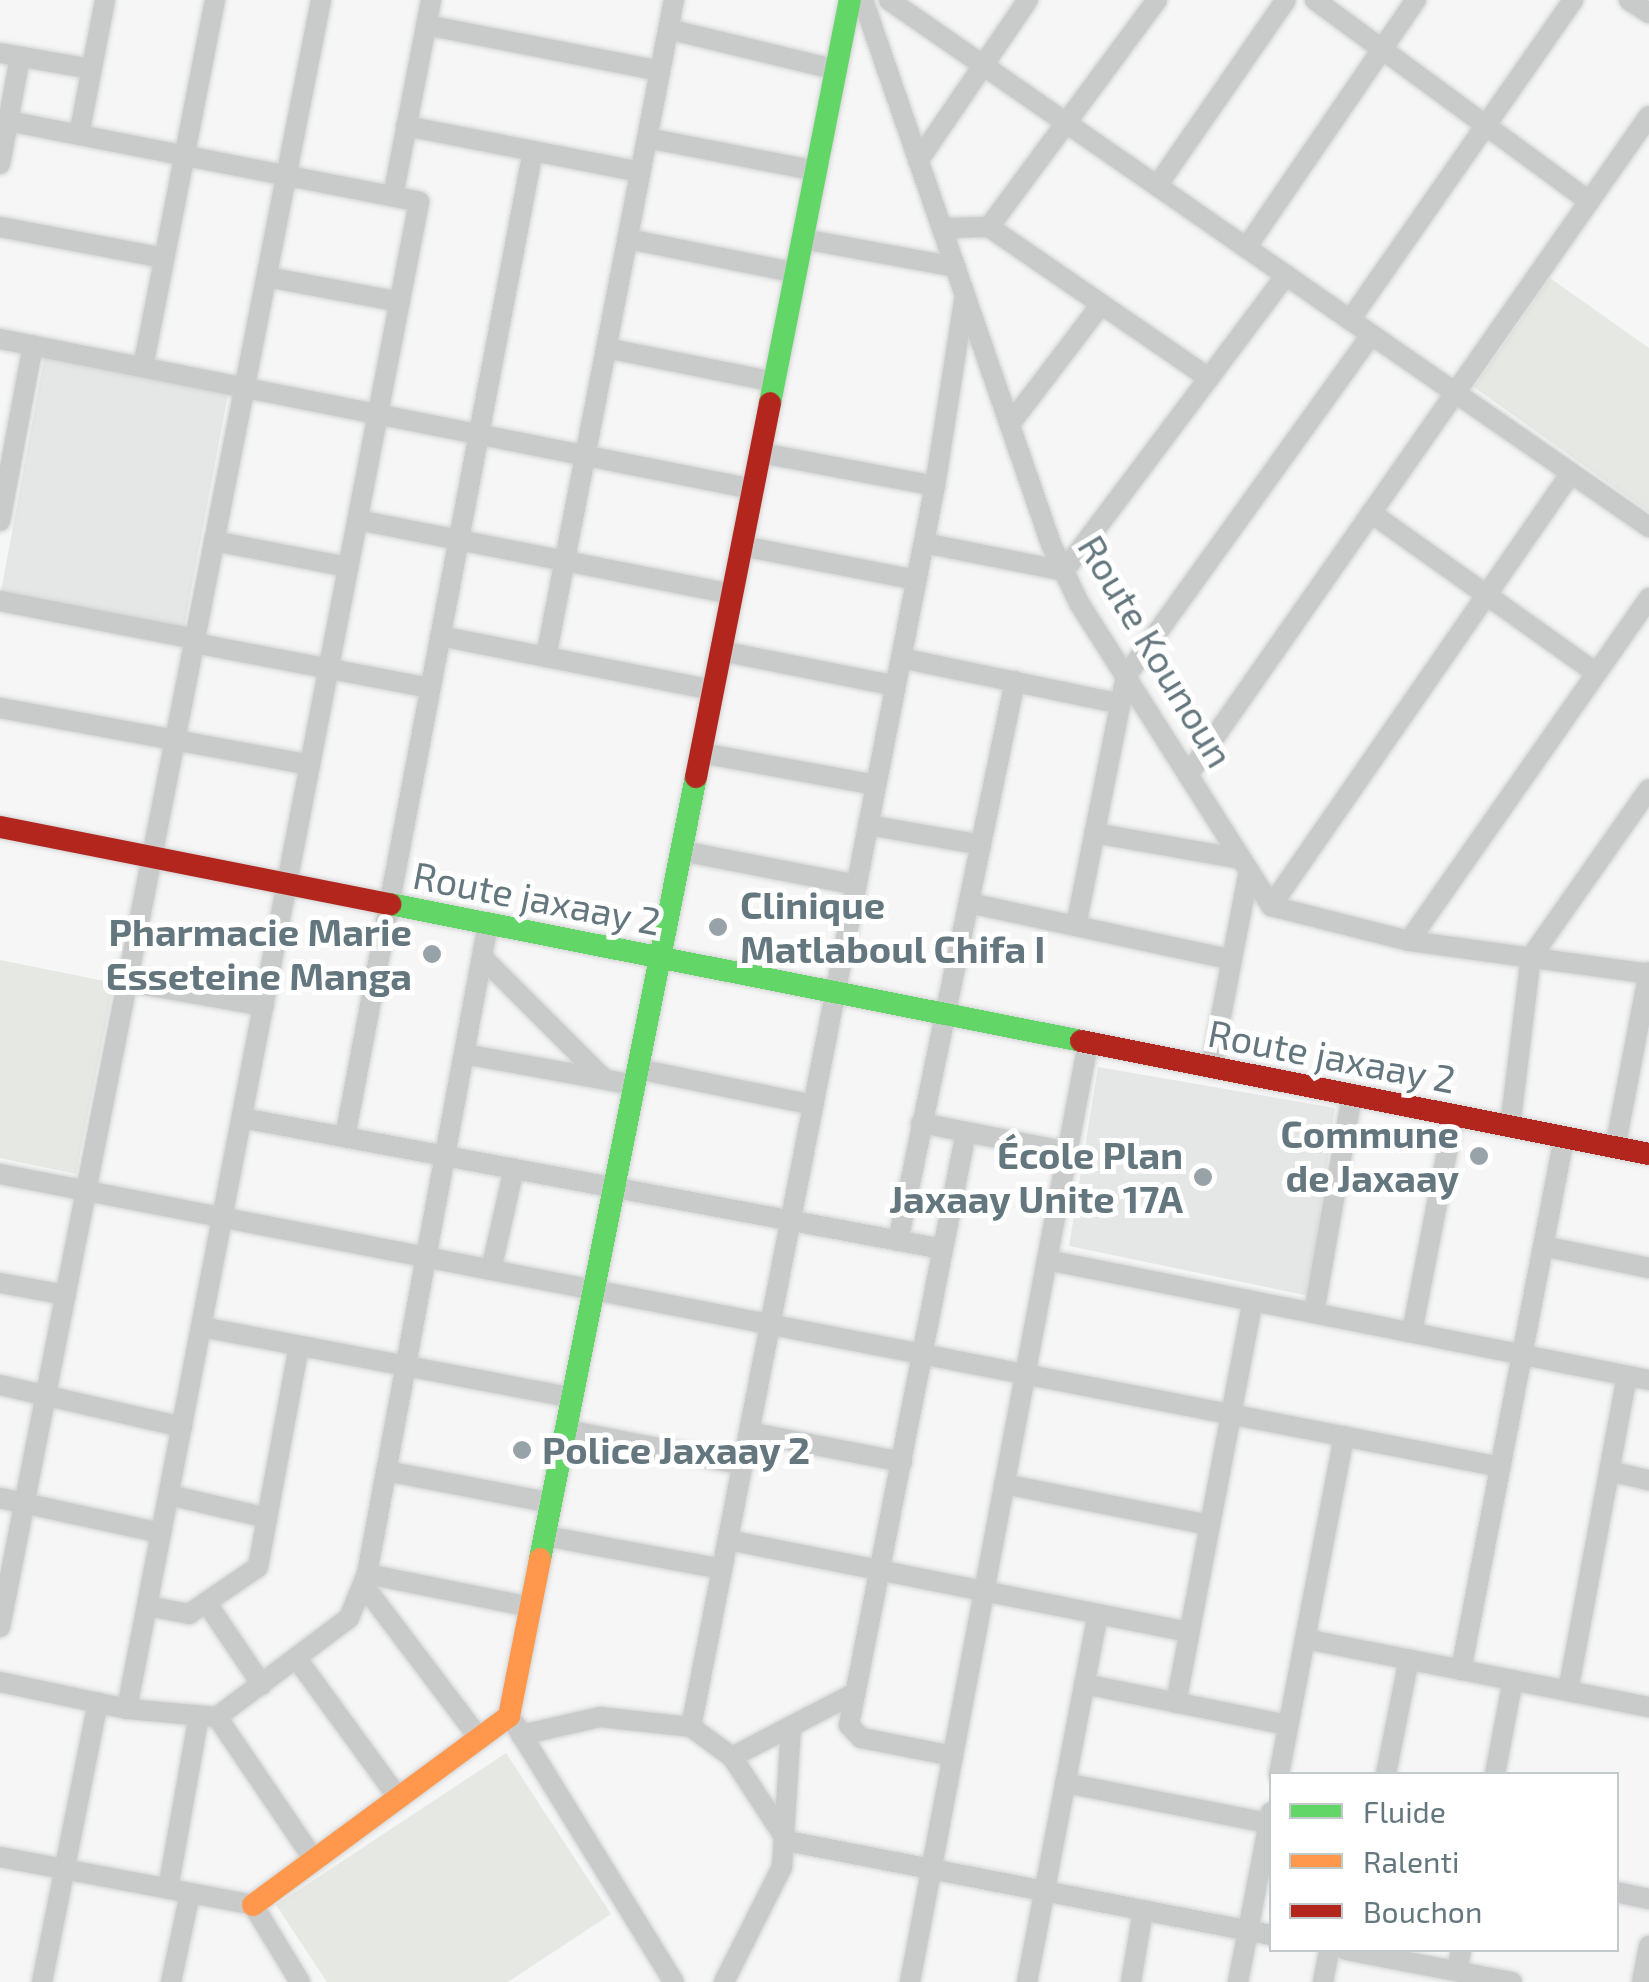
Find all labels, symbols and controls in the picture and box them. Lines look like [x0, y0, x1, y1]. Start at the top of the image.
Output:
street label: Route Kounoun [1069, 527, 1243, 775]
street label: Route jaxaay 2 [409, 852, 665, 944]
place label: Clinique Matlaboul Chifa I [740, 882, 1046, 972]
place label: Pharmacie Marie Esseteine Manga [105, 909, 412, 998]
marker: Clinique Matlaboul Chifa I [705, 914, 731, 940]
marker: Pharmacie Marie Esseteine Manga [421, 943, 443, 965]
street label: Route jaxaay 2 [1204, 1010, 1460, 1102]
place label: Commune de Jaxaay [1280, 1111, 1459, 1200]
place label: École Plan Jaxaay Unite 17A [888, 1132, 1183, 1222]
marker: Commune de Jaxaay [1468, 1145, 1490, 1167]
marker: École Plan Jaxaay Unite 17A [1192, 1166, 1214, 1188]
place label: Police Jaxaay 2 [542, 1427, 812, 1473]
marker: Police Jaxaay 2 [511, 1439, 533, 1461]
legend [1269, 1772, 1619, 1952]
text: Fluide [1363, 1793, 1446, 1829]
text: Ralenti [1363, 1843, 1459, 1879]
text: Bouchon [1363, 1893, 1482, 1929]

